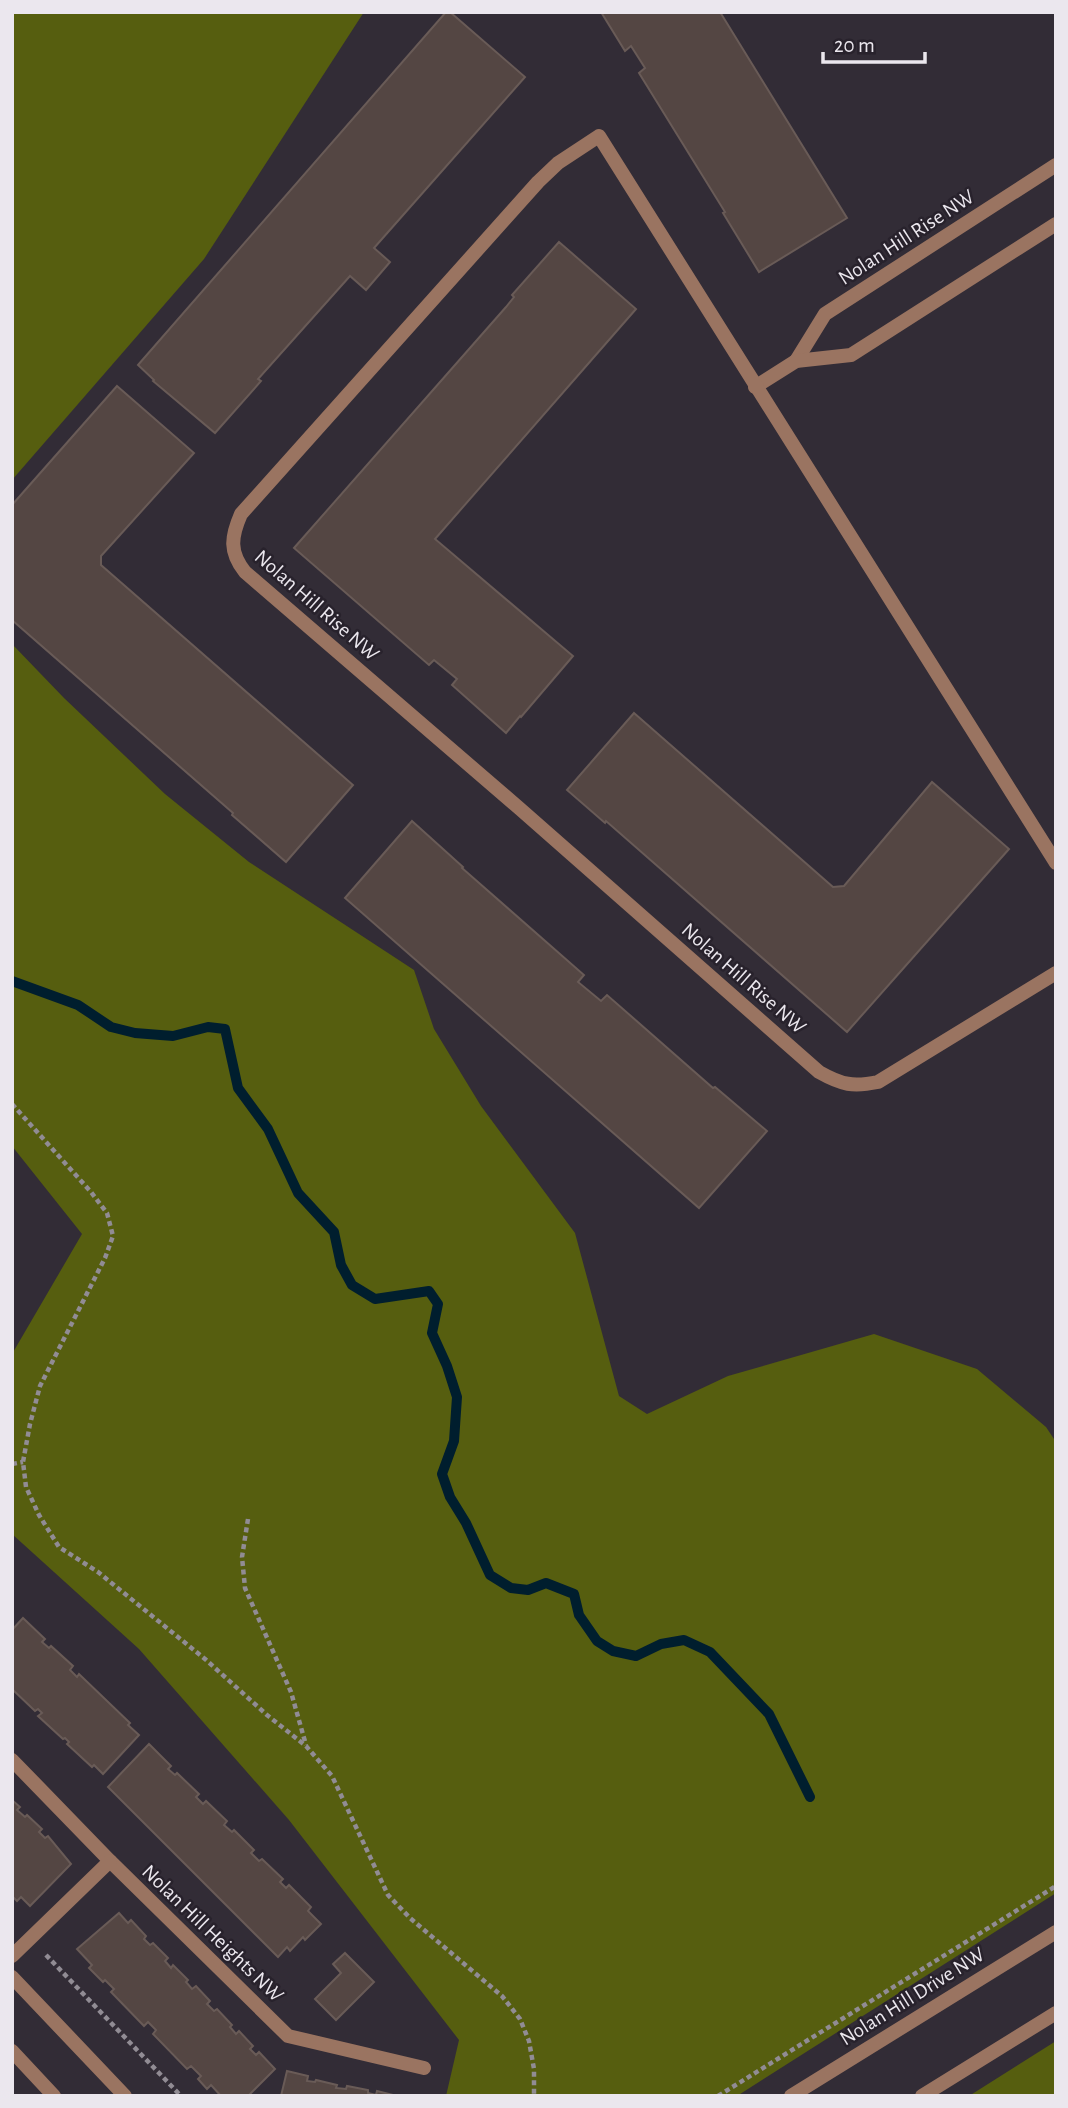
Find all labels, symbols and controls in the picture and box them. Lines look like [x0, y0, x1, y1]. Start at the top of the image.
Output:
scale bar [823, 21, 925, 65]
text: 20 m [834, 35, 875, 56]
street label: Nolan Hill Rise NW [835, 186, 978, 289]
street label: Nolan Hill Rise NW [251, 546, 383, 665]
street label: Nolan Hill Rise NW [678, 919, 810, 1038]
street label: Nolan Hill Heights NW [138, 1861, 287, 2006]
street label: Nolan Hill Drive NW [836, 1943, 989, 2049]

